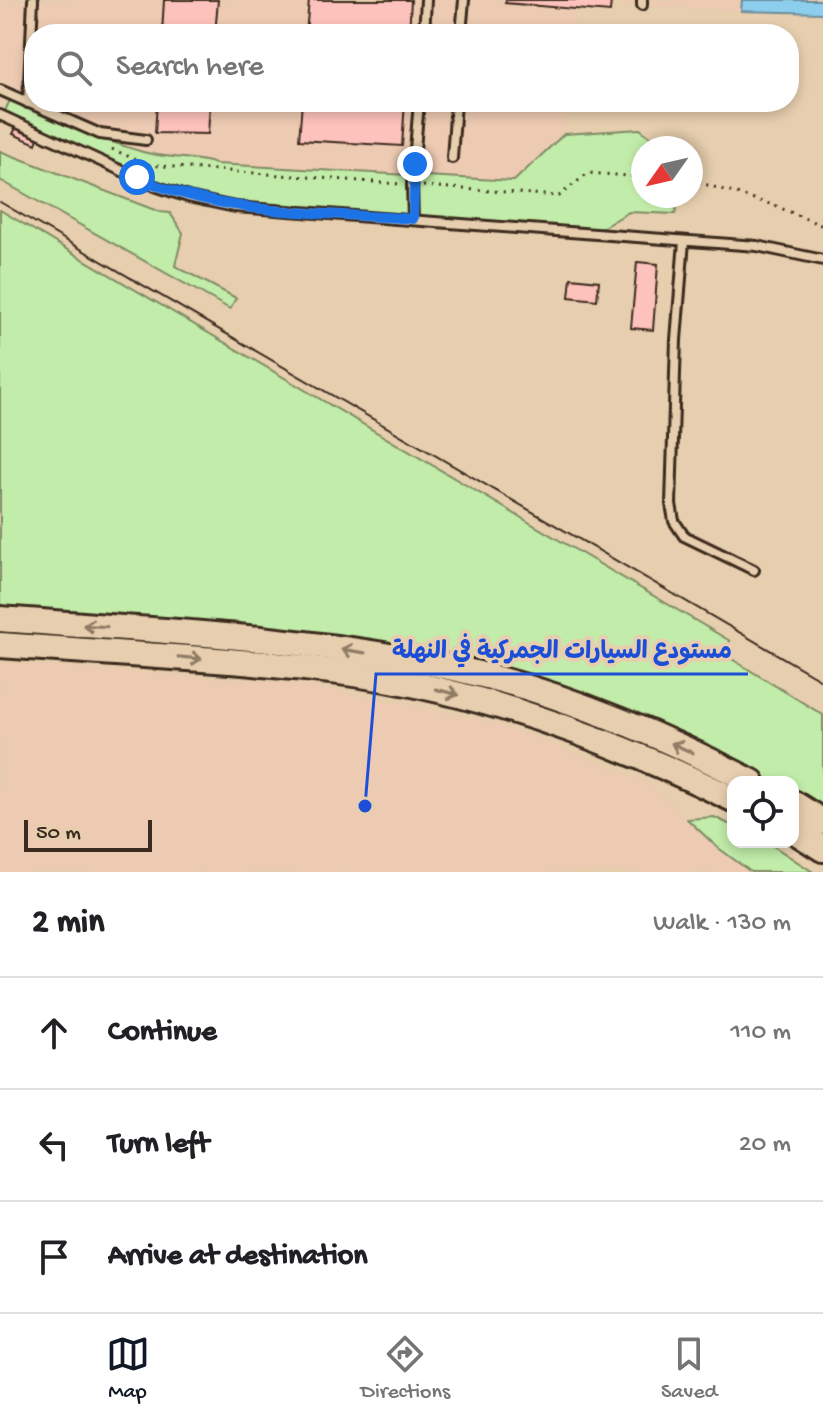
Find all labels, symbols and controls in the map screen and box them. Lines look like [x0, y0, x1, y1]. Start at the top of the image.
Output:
search box [24, 24, 799, 112]
icon: search [52, 46, 96, 90]
text: Search here [116, 51, 264, 86]
north arrow [631, 136, 703, 208]
route end [397, 146, 433, 182]
route start [119, 159, 155, 195]
one-way arrow [82, 618, 109, 633]
callout: مستودع السيارات الجمركية في النهلة [376, 626, 748, 674]
text: مستودع السيارات الجمركية في النهلة [392, 633, 732, 668]
one-way arrow [341, 642, 366, 657]
one-way arrow [176, 651, 203, 666]
one-way arrow [433, 686, 459, 701]
one-way arrow [670, 740, 694, 755]
map controls [727, 776, 799, 848]
button: locate [727, 776, 799, 848]
scale bar [24, 816, 152, 852]
text: 50 m [36, 821, 81, 847]
text: 2 min [32, 904, 104, 944]
text: Walk · 130 m [653, 909, 791, 940]
icon: ahead [32, 1011, 76, 1055]
text: Continue [108, 1016, 217, 1051]
text: 110 m [731, 1018, 791, 1049]
icon: left [32, 1123, 76, 1167]
text: Turn left [108, 1128, 209, 1163]
text: 20 m [739, 1130, 791, 1161]
icon: arrive [32, 1235, 76, 1279]
text: Arrive at destination [108, 1240, 368, 1275]
tab: Map [106, 1332, 150, 1406]
tab: Directions [361, 1332, 450, 1406]
tab: Saved [661, 1332, 717, 1406]

